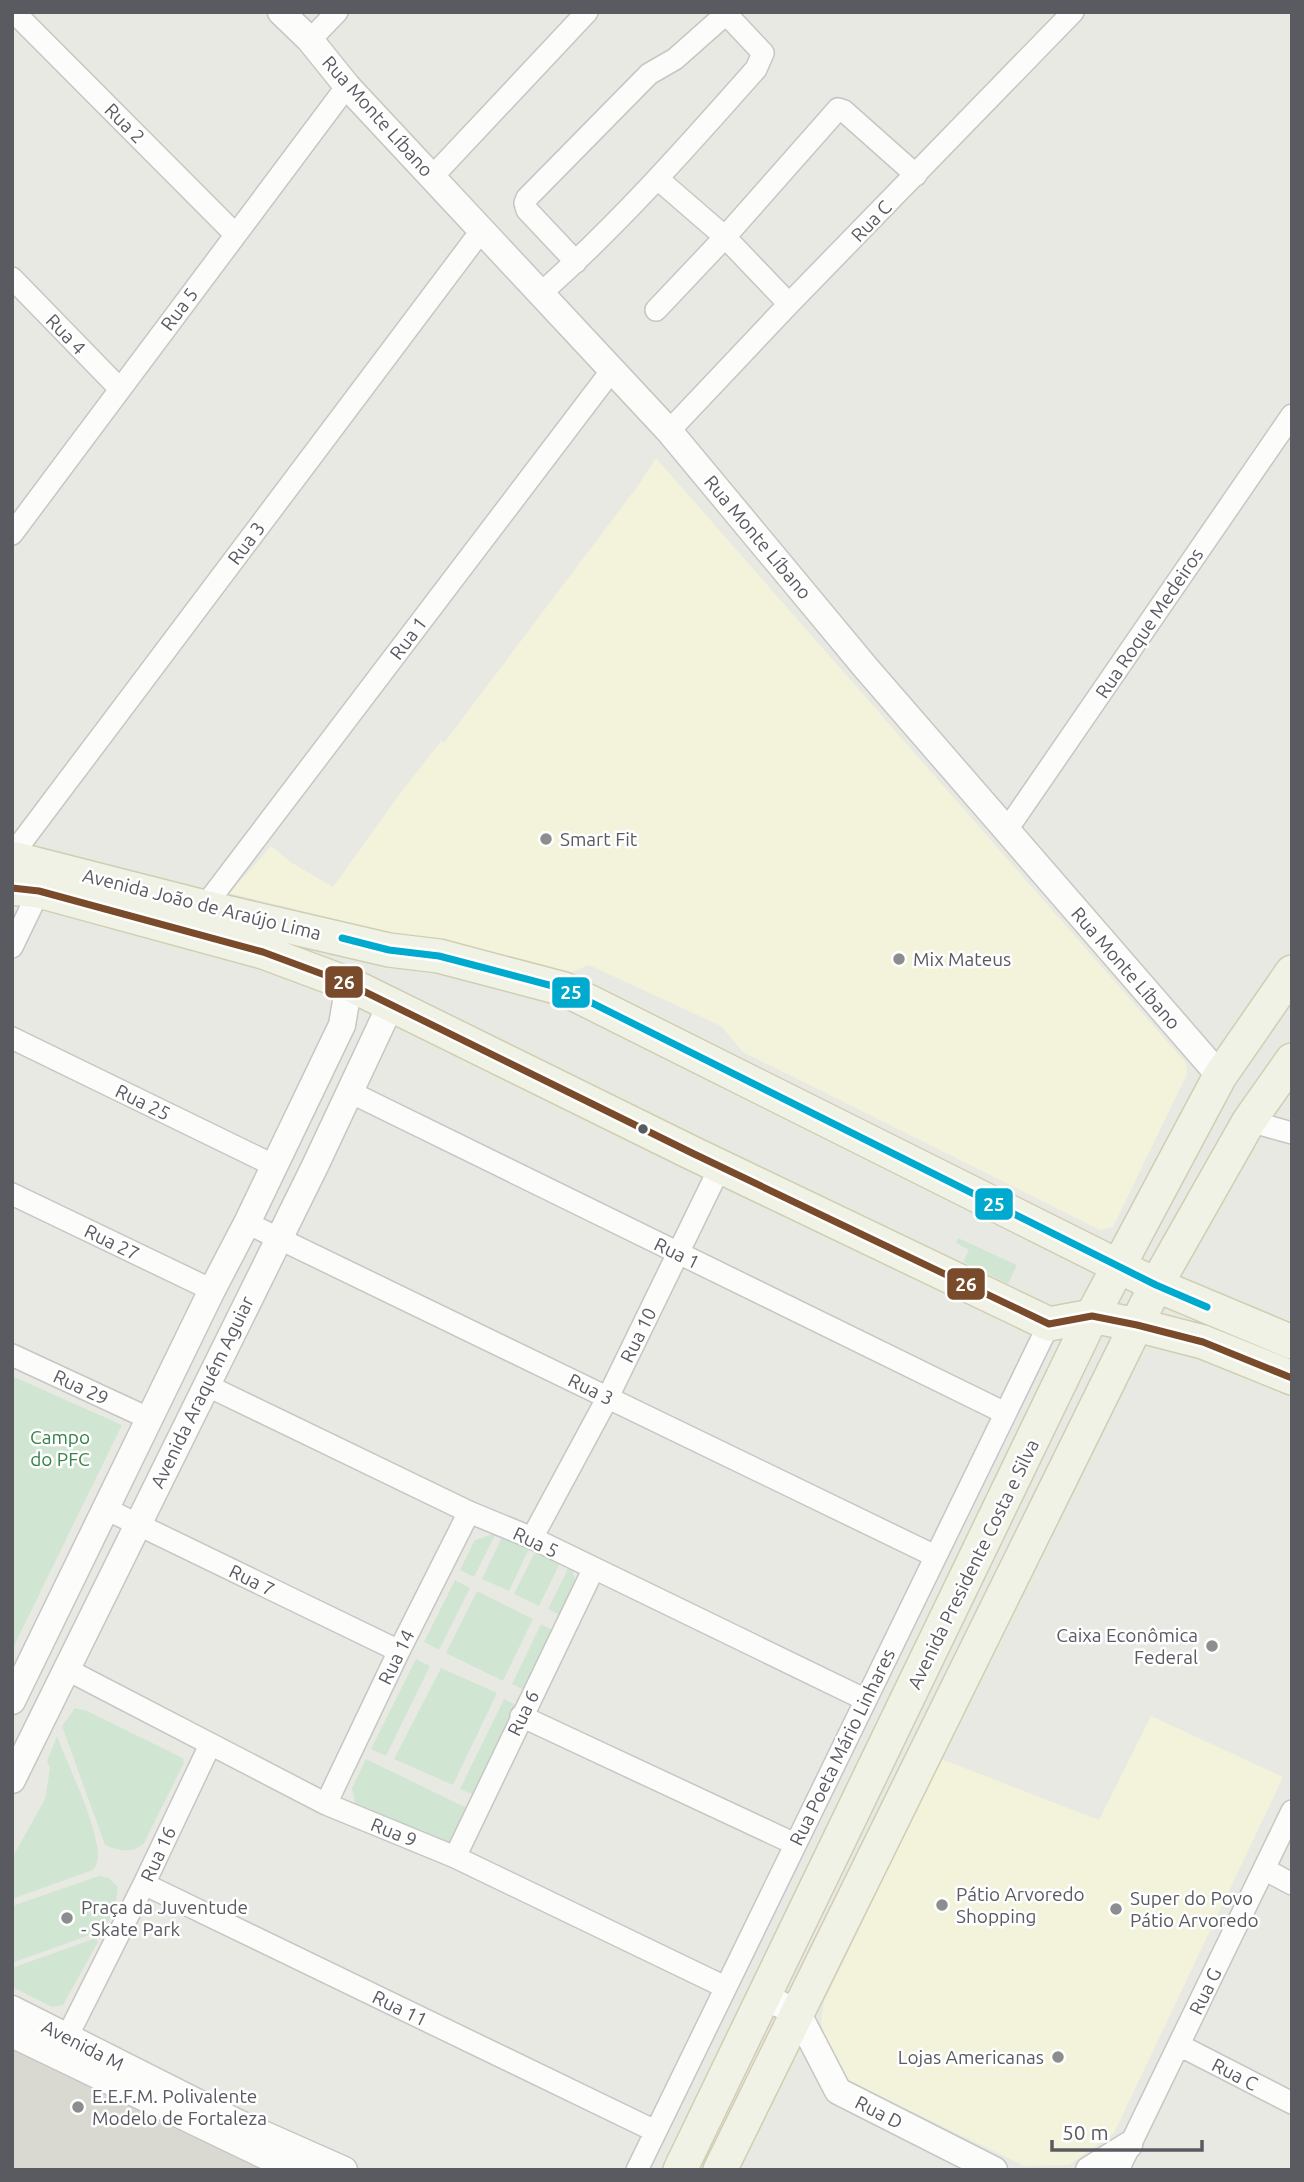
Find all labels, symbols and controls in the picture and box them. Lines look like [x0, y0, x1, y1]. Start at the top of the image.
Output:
street label: Rua Monte Líbano [318, 51, 438, 181]
street label: Rua 2 [100, 98, 150, 148]
street label: Rua C [846, 196, 896, 246]
street label: Rua 5 [156, 283, 202, 335]
street label: Rua 4 [42, 309, 90, 359]
street label: Rua Monte Líbano [700, 471, 816, 603]
street label: Rua 3 [223, 517, 269, 569]
street label: Rua Roque Medeiros [1091, 544, 1207, 702]
street label: Rua 1 [385, 612, 431, 664]
place label: Smart Fit [560, 828, 638, 850]
marker: Smart Fit [538, 831, 554, 847]
street label: Avenida João de Araújo Lima [81, 864, 323, 944]
street label: Rua Monte Líbano [1067, 902, 1185, 1034]
place label: Mix Mateus [913, 948, 1011, 970]
marker: Mix Mateus [891, 951, 907, 967]
line badge: 26 [324, 965, 364, 999]
text: 26 [333, 971, 355, 993]
line badge: 25 [551, 976, 591, 1009]
text: 25 [560, 981, 582, 1003]
street label: Rua 25 [112, 1079, 174, 1125]
unlabelled marker [636, 1122, 650, 1136]
line badge: 25 [974, 1187, 1014, 1221]
text: 25 [983, 1193, 1005, 1215]
street label: Rua 27 [81, 1219, 143, 1265]
street label: Rua 1 [651, 1233, 703, 1273]
line badge: 26 [946, 1267, 986, 1301]
text: 26 [955, 1273, 977, 1295]
street label: Avenida Araquém Aguiar [146, 1292, 258, 1492]
street label: Rua 10 [615, 1304, 661, 1366]
street label: Rua 29 [50, 1365, 112, 1409]
street label: Rua 3 [565, 1369, 617, 1409]
park label: Campo do PFC [30, 1426, 90, 1470]
street label: Avenida Presidente Costa e Silva [903, 1436, 1043, 1692]
street label: Rua 5 [510, 1522, 562, 1562]
street label: Rua 7 [226, 1560, 278, 1600]
place label: Caixa Econômica Federal [1056, 1624, 1198, 1668]
street label: Rua 14 [373, 1626, 419, 1688]
marker: Caixa Econômica Federal [1204, 1638, 1220, 1654]
street label: Rua Poeta Mário Linhares [785, 1645, 899, 1849]
street label: Rua 6 [503, 1687, 543, 1739]
street label: Rua 9 [368, 1813, 420, 1851]
street label: Rua 16 [136, 1823, 180, 1885]
place label: Pátio Arvoredo Shopping [956, 1883, 1085, 1927]
place label: Super do Povo Pátio Arvoredo [1130, 1887, 1259, 1931]
place label: Praça da Juventude - Skate Park [81, 1896, 248, 1940]
marker: Pátio Arvoredo Shopping [934, 1897, 950, 1913]
marker: Super do Povo Pátio Arvoredo [1108, 1901, 1124, 1917]
marker: Praça da Juventude - Skate Park [59, 1910, 75, 1926]
street label: Rua G [1184, 1964, 1226, 2018]
street label: Rua 11 [369, 1985, 431, 2031]
street label: Avenida M [38, 2015, 128, 2075]
place label: Lojas Americanas [898, 2046, 1044, 2068]
marker: Lojas Americanas [1050, 2049, 1066, 2065]
street label: Rua C [1208, 2053, 1262, 2095]
place label: E.E.F.M. Polivalente Modelo de Fortaleza [92, 2085, 267, 2129]
street label: Rua D [852, 2091, 906, 2133]
marker: E.E.F.M. Polivalente Modelo de Fortaleza [70, 2099, 86, 2115]
scale bar [1052, 2108, 1202, 2152]
text: 50 m [1062, 2120, 1109, 2144]

